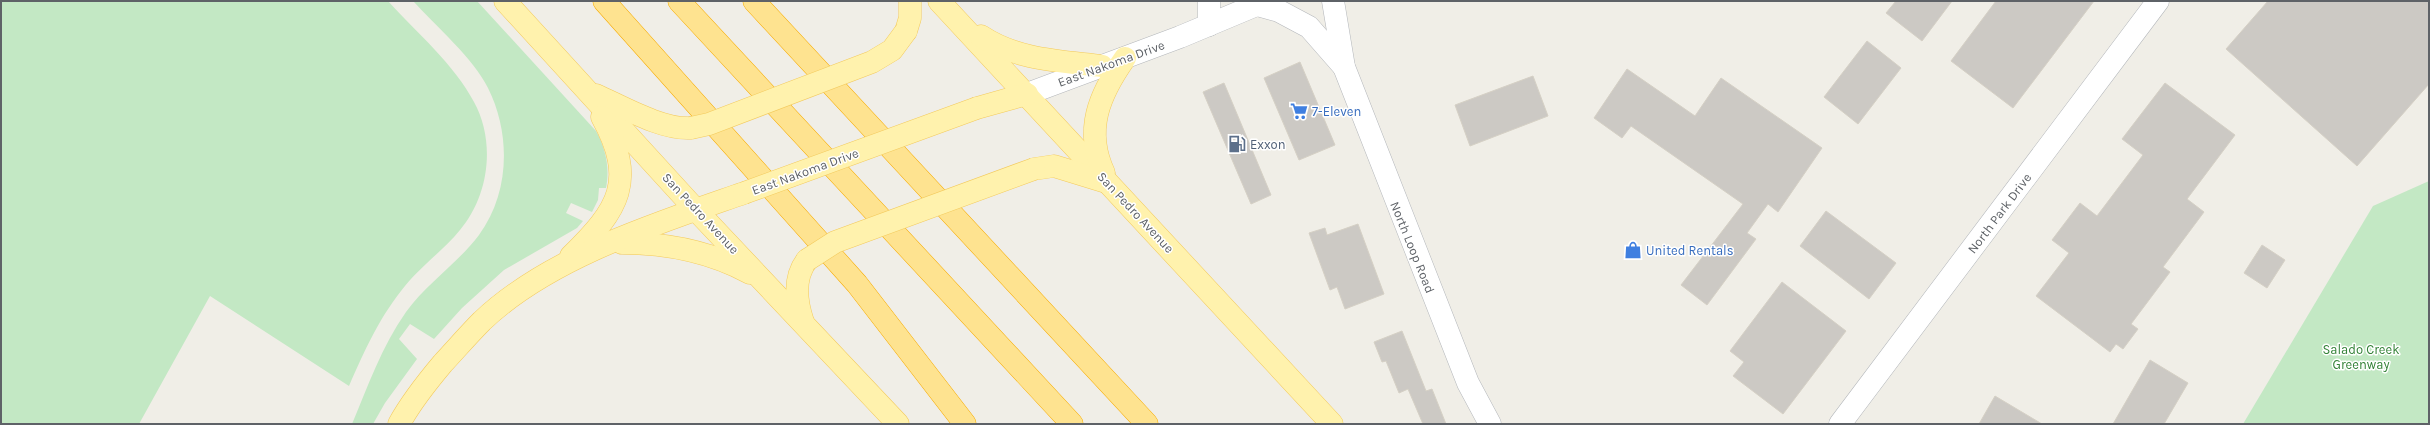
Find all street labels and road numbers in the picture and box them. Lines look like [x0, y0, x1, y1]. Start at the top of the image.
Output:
street label: East Nakoma Drive [1056, 37, 1167, 90]
street label: East Nakoma Drive [750, 145, 861, 198]
street label: San Pedro Avenue [1094, 169, 1177, 256]
street label: San Pedro Avenue [659, 170, 742, 257]
street label: North Park Drive [1964, 170, 2035, 256]
street label: North Loop Road [1387, 199, 1438, 295]

